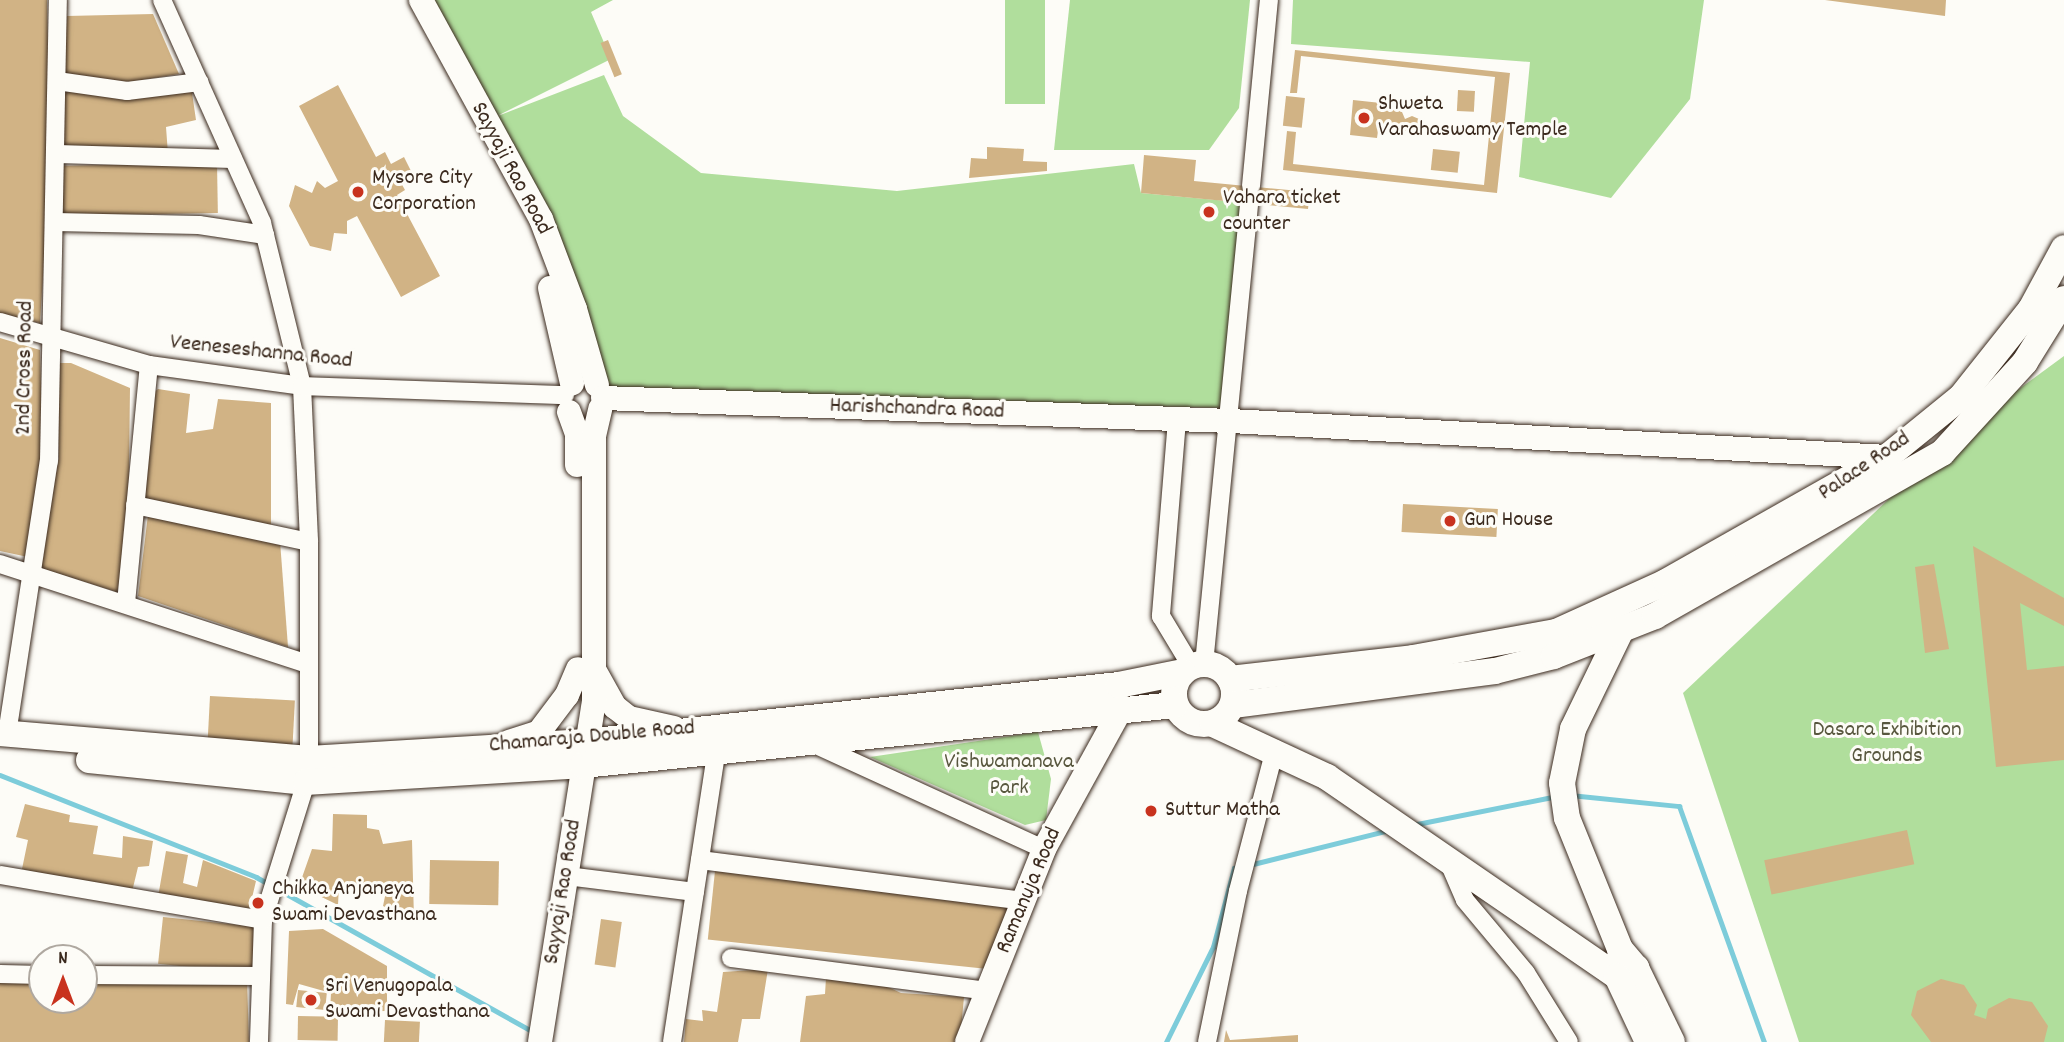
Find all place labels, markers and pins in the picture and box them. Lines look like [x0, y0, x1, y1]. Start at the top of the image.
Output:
place label: Shweta Varahaswamy Temple [1378, 91, 1567, 145]
marker: Shweta Varahaswamy Temple [1356, 110, 1372, 126]
place label: Mysore City Corporation [372, 165, 476, 219]
marker: Mysore City Corporation [350, 184, 366, 200]
place label: Vahara ticket counter [1223, 185, 1341, 239]
marker: Vahara ticket counter [1201, 204, 1217, 220]
place label: Gun House [1464, 507, 1553, 535]
marker: Gun House [1442, 513, 1458, 529]
place label: Suttur Matha [1165, 797, 1280, 825]
marker: Suttur Matha [1143, 803, 1159, 819]
place label: Chikka Anjaneya Swami Devasthana [272, 876, 436, 930]
marker: Chikka Anjaneya Swami Devasthana [250, 895, 266, 911]
place label: Sri Venugopala Swami Devasthana [325, 973, 489, 1027]
marker: Sri Venugopala Swami Devasthana [303, 992, 319, 1008]

